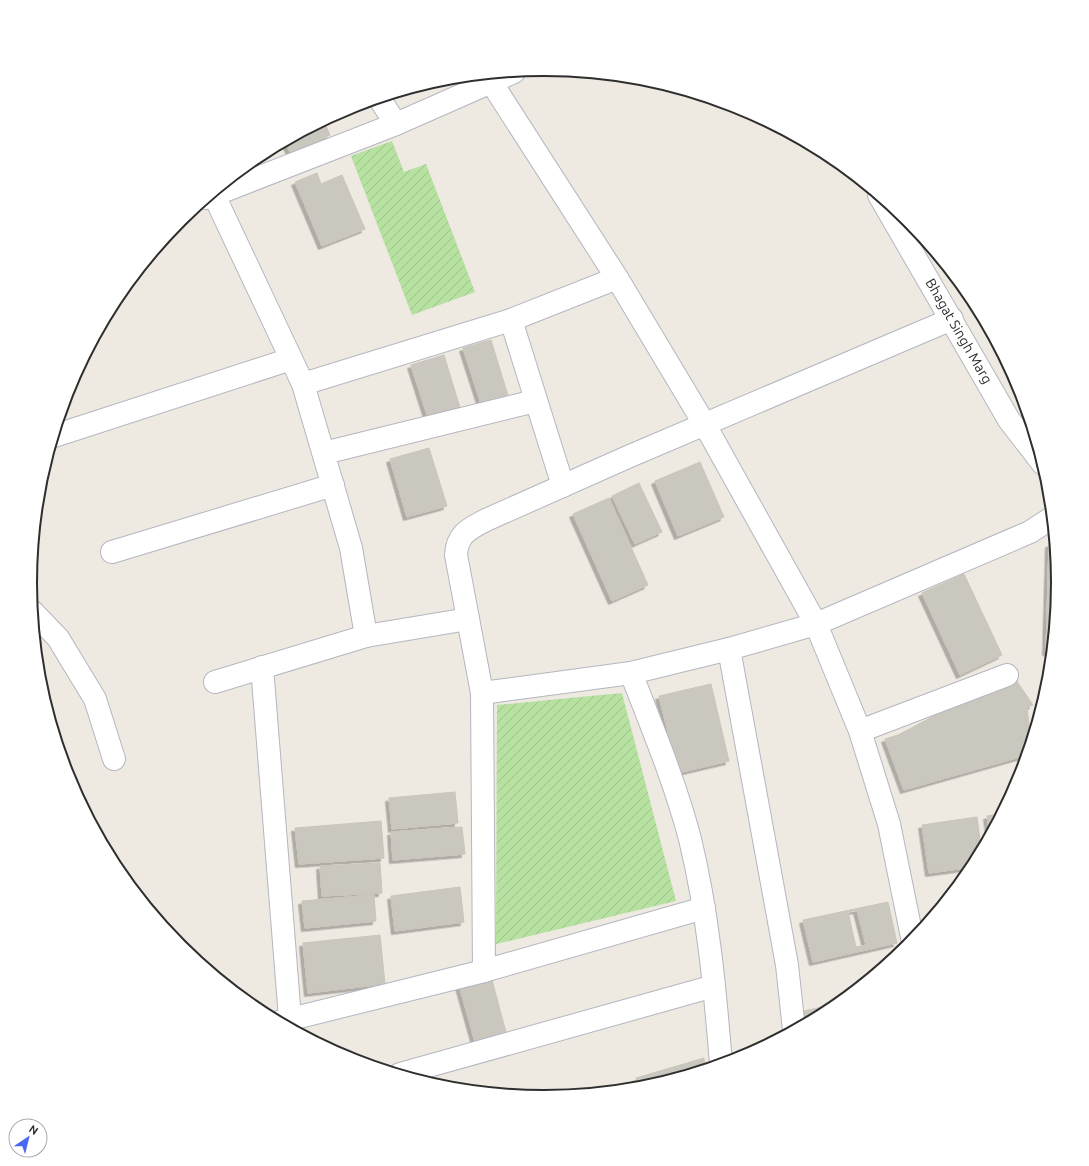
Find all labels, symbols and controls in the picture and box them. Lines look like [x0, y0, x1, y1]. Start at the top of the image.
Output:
street label: Bhagat Singh Marg [922, 276, 996, 386]
north arrow [8, 1118, 48, 1158]
text: N [27, 1123, 41, 1137]

